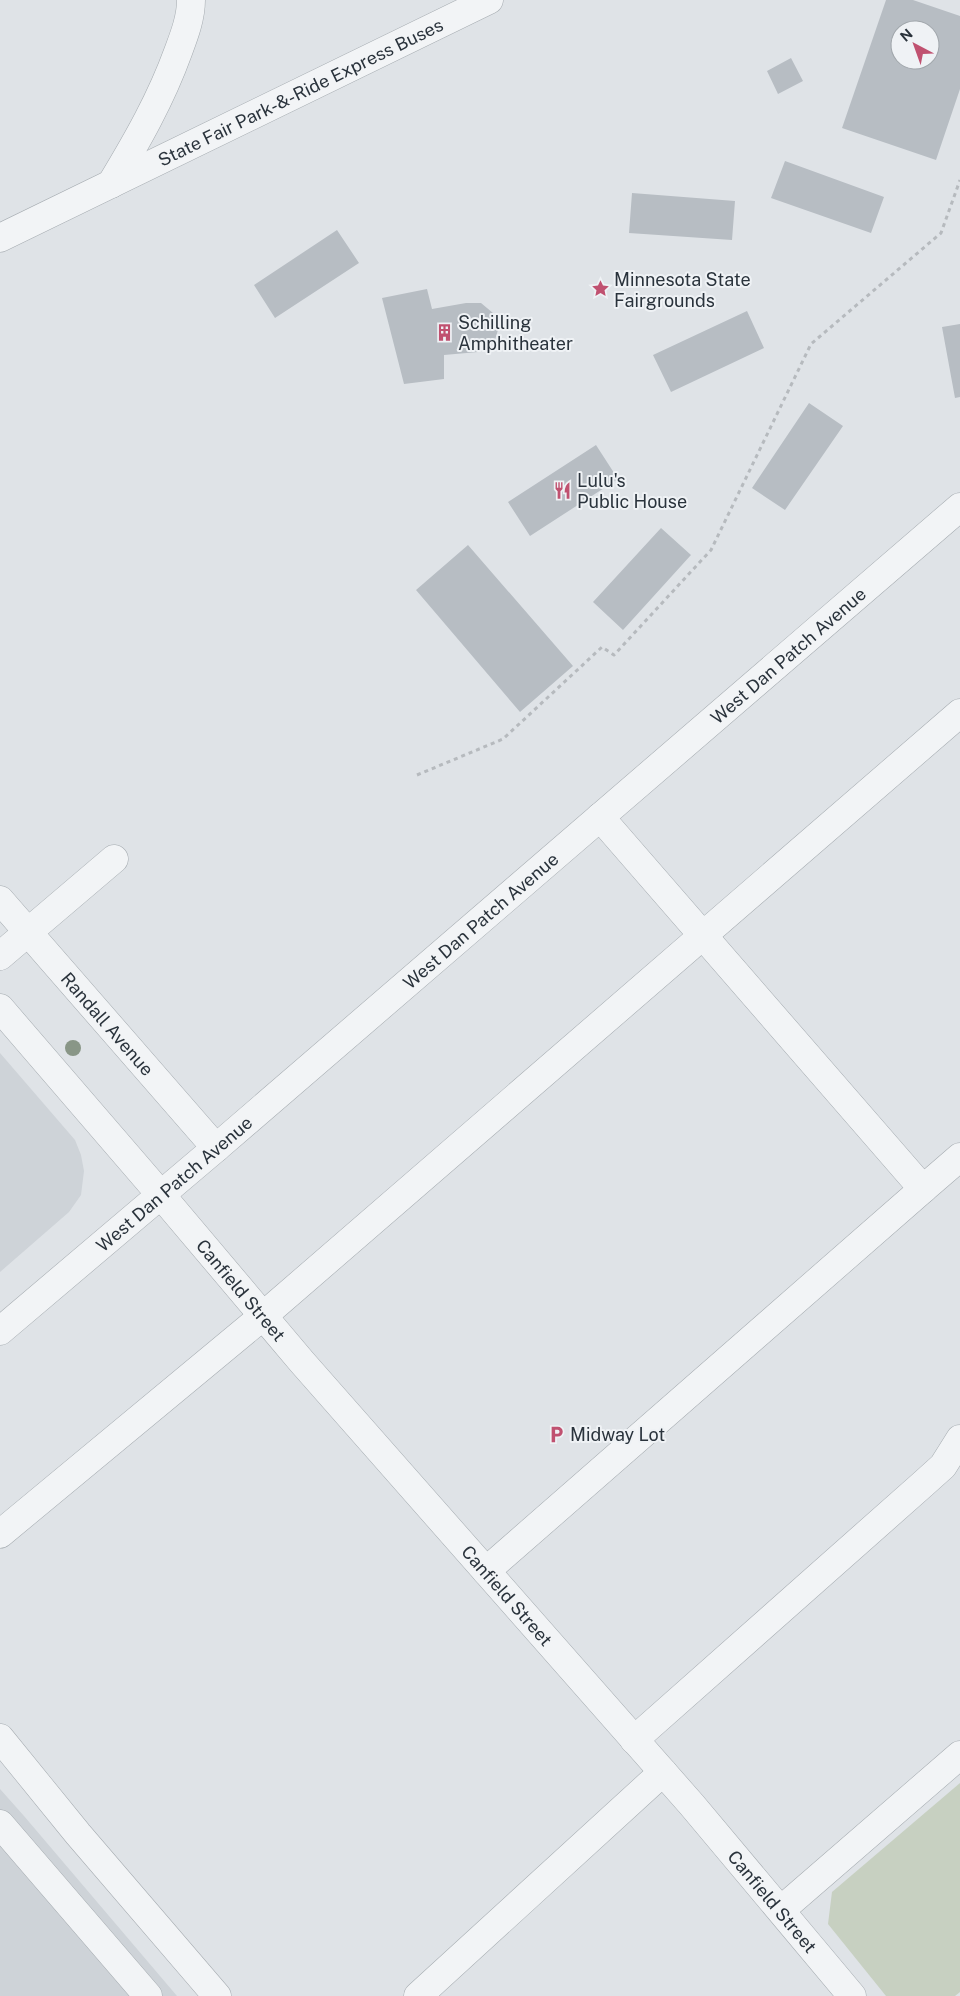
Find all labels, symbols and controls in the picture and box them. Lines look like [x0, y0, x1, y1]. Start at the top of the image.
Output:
street label: State Fair Park-&-Ride Express Buses [154, 14, 446, 170]
north arrow [890, 20, 940, 70]
text: N [897, 26, 916, 45]
place label: Minnesota State Fairgrounds [614, 269, 751, 311]
place icon: Minnesota State Fairgrounds [590, 279, 610, 299]
place label: Schilling Amphitheater [458, 312, 573, 354]
building icon: Schilling Amphitheater [434, 322, 454, 342]
place label: Lulu's Public House [577, 470, 687, 512]
restaurant icon: Lulu's Public House [553, 480, 573, 500]
street label: West Dan Patch Avenue [706, 583, 870, 728]
street label: West Dan Patch Avenue [398, 848, 562, 993]
street label: Randall Avenue [57, 968, 158, 1080]
street label: West Dan Patch Avenue [92, 1111, 256, 1256]
street label: Canfield Street [192, 1235, 290, 1345]
parking icon: Midway Lot [546, 1424, 566, 1444]
place label: Midway Lot [570, 1424, 665, 1445]
street label: Canfield Street [458, 1541, 557, 1650]
street label: Canfield Street [724, 1846, 821, 1957]

